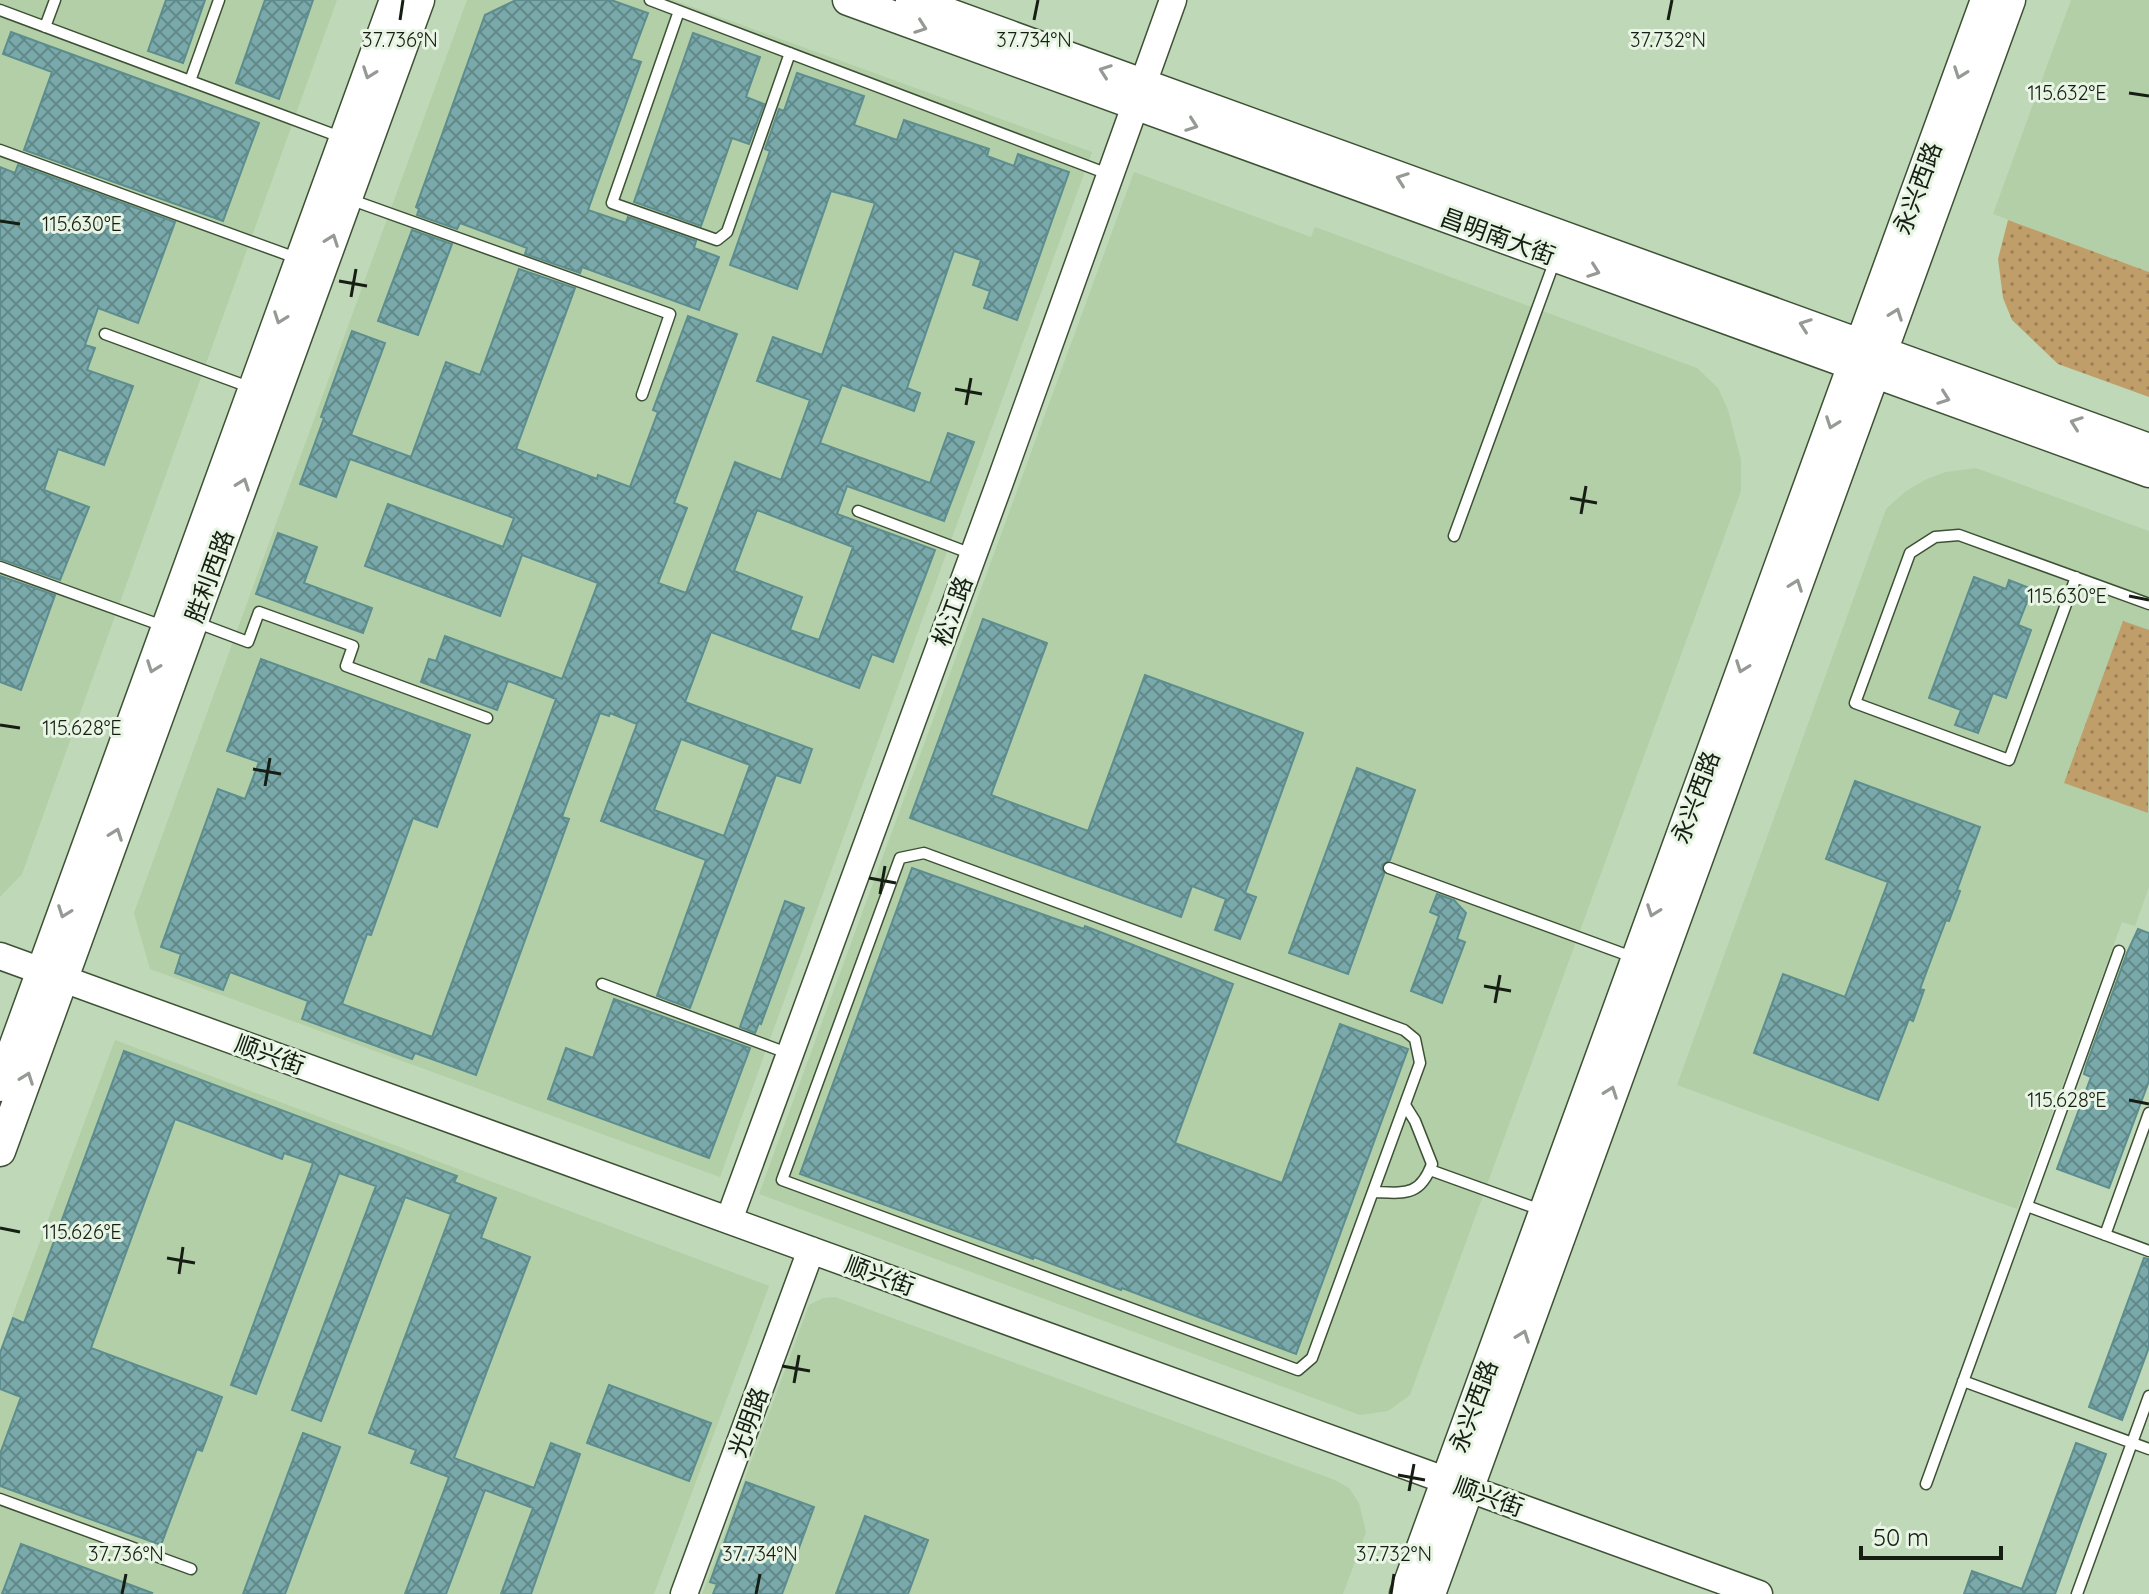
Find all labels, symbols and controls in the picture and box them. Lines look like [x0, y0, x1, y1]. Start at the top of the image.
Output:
one-way arrow [914, 17, 928, 33]
text: 37.736°N [362, 27, 438, 52]
text: 37.734°N [996, 27, 1072, 52]
text: 37.732°N [1630, 27, 1706, 52]
one-way arrow [1099, 64, 1113, 81]
one-way arrow [362, 65, 378, 79]
one-way arrow [1953, 65, 1969, 79]
text: 115.632°E [2027, 80, 2107, 105]
one-way arrow [1184, 115, 1198, 132]
street label: 永兴西路 [1886, 138, 1948, 238]
one-way arrow [1396, 172, 1410, 189]
street label: 昌明南大街 [1436, 201, 1560, 271]
text: 115.630°E [42, 211, 122, 236]
one-way arrow [322, 234, 338, 248]
one-way arrow [1586, 262, 1600, 278]
one-way arrow [1886, 308, 1902, 322]
one-way arrow [273, 310, 290, 324]
one-way arrow [1799, 318, 1813, 335]
one-way arrow [1936, 388, 1950, 405]
one-way arrow [1825, 415, 1841, 429]
one-way arrow [2069, 416, 2083, 432]
one-way arrow [233, 478, 249, 492]
street label: 胜利西路 [178, 526, 240, 626]
street label: 松江路 [926, 572, 978, 650]
one-way arrow [1787, 578, 1803, 592]
text: 115.630°E [2027, 583, 2107, 608]
one-way arrow [146, 659, 162, 673]
one-way arrow [1735, 659, 1752, 673]
text: 115.628°E [42, 715, 122, 740]
street label: 永兴西路 [1664, 747, 1726, 847]
one-way arrow [106, 828, 122, 842]
one-way arrow [1646, 903, 1663, 917]
one-way arrow [57, 904, 73, 918]
street label: 顺兴街 [231, 1028, 309, 1080]
one-way arrow [17, 1072, 33, 1086]
one-way arrow [1601, 1086, 1618, 1100]
text: 115.628°E [2027, 1087, 2107, 1112]
text: 115.626°E [42, 1219, 122, 1244]
street label: 顺兴街 [841, 1249, 919, 1301]
one-way arrow [1513, 1330, 1530, 1344]
street label: 永兴西路 [1442, 1356, 1504, 1456]
street label: 光明路 [722, 1383, 774, 1461]
street label: 顺兴街 [1450, 1470, 1528, 1522]
scale bar [1861, 1510, 2001, 1560]
text: 50 m [1873, 1522, 1929, 1552]
text: 37.736°N [88, 1541, 164, 1566]
text: 37.734°N [722, 1541, 798, 1566]
text: 37.732°N [1356, 1541, 1432, 1566]

